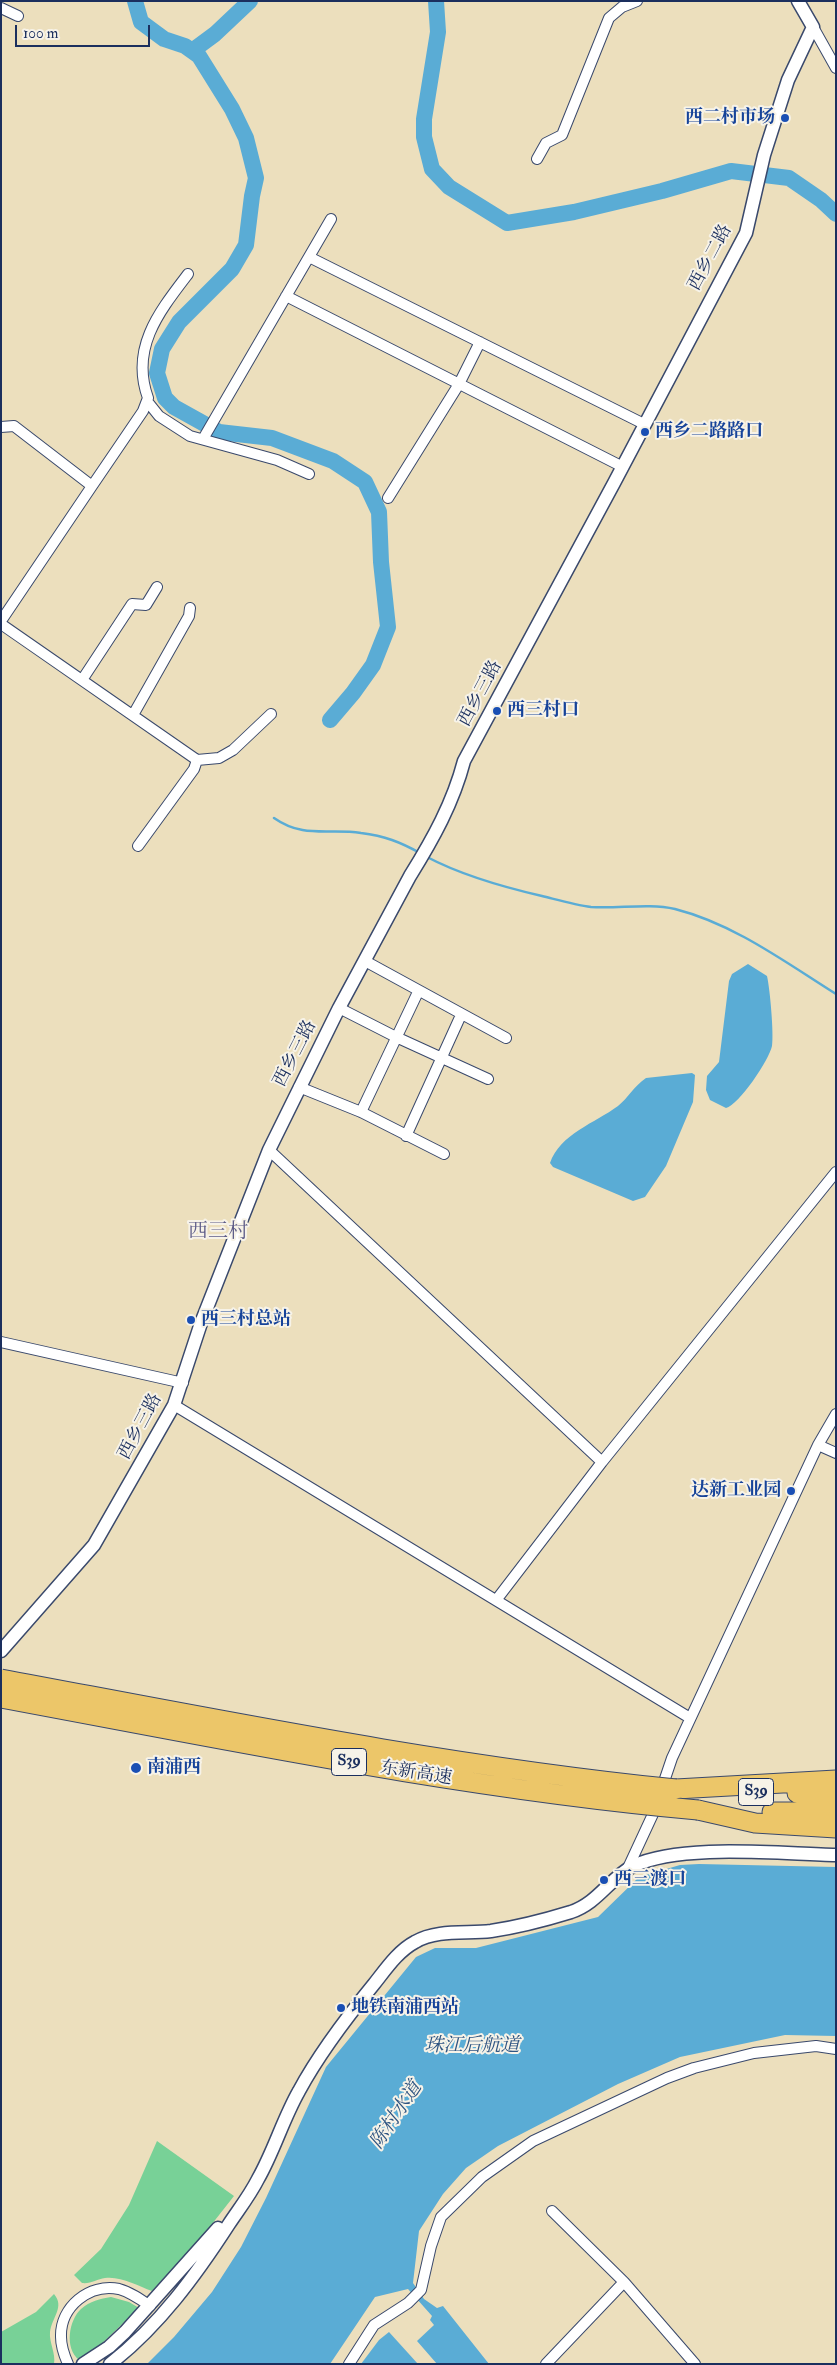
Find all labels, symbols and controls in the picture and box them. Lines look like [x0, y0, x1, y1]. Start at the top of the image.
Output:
scale bar [18, 15, 152, 47]
text: 100 m [23, 24, 58, 43]
place label: 西二村市场 [685, 107, 775, 129]
marker: 西二村市场 [779, 112, 791, 124]
street label: 西乡二路 [685, 221, 737, 295]
place label: 西乡二路路口 [655, 421, 763, 443]
marker: 西乡二路路口 [639, 426, 651, 438]
street label: 西乡三路 [455, 657, 507, 731]
place label: 西三村口 [507, 700, 579, 722]
marker: 西三村口 [491, 705, 503, 717]
street label: 西乡三路 [270, 1017, 322, 1091]
district label: 西三村 [188, 1221, 248, 1245]
place label: 西三村总站 [201, 1309, 291, 1331]
marker: 西三村总站 [185, 1314, 197, 1326]
street label: 西乡三路 [115, 1390, 167, 1464]
place label: 达新工业园 [691, 1480, 781, 1502]
marker: 达新工业园 [785, 1485, 797, 1497]
road number: S39 [332, 1748, 366, 1775]
place label: 南浦西 [147, 1757, 201, 1779]
street label: 东新高速 [379, 1758, 453, 1790]
marker: 南浦西 [129, 1761, 143, 1775]
road number: S39 [738, 1778, 774, 1805]
place label: 西三渡口 [614, 1869, 686, 1891]
marker: 西三渡口 [598, 1874, 610, 1886]
place label: 地铁南浦西站 [351, 1997, 459, 2019]
marker: 地铁南浦西站 [335, 2002, 347, 2014]
water label: 珠江后航道 [425, 2036, 519, 2058]
water label: 陈村水道 [366, 2078, 428, 2154]

